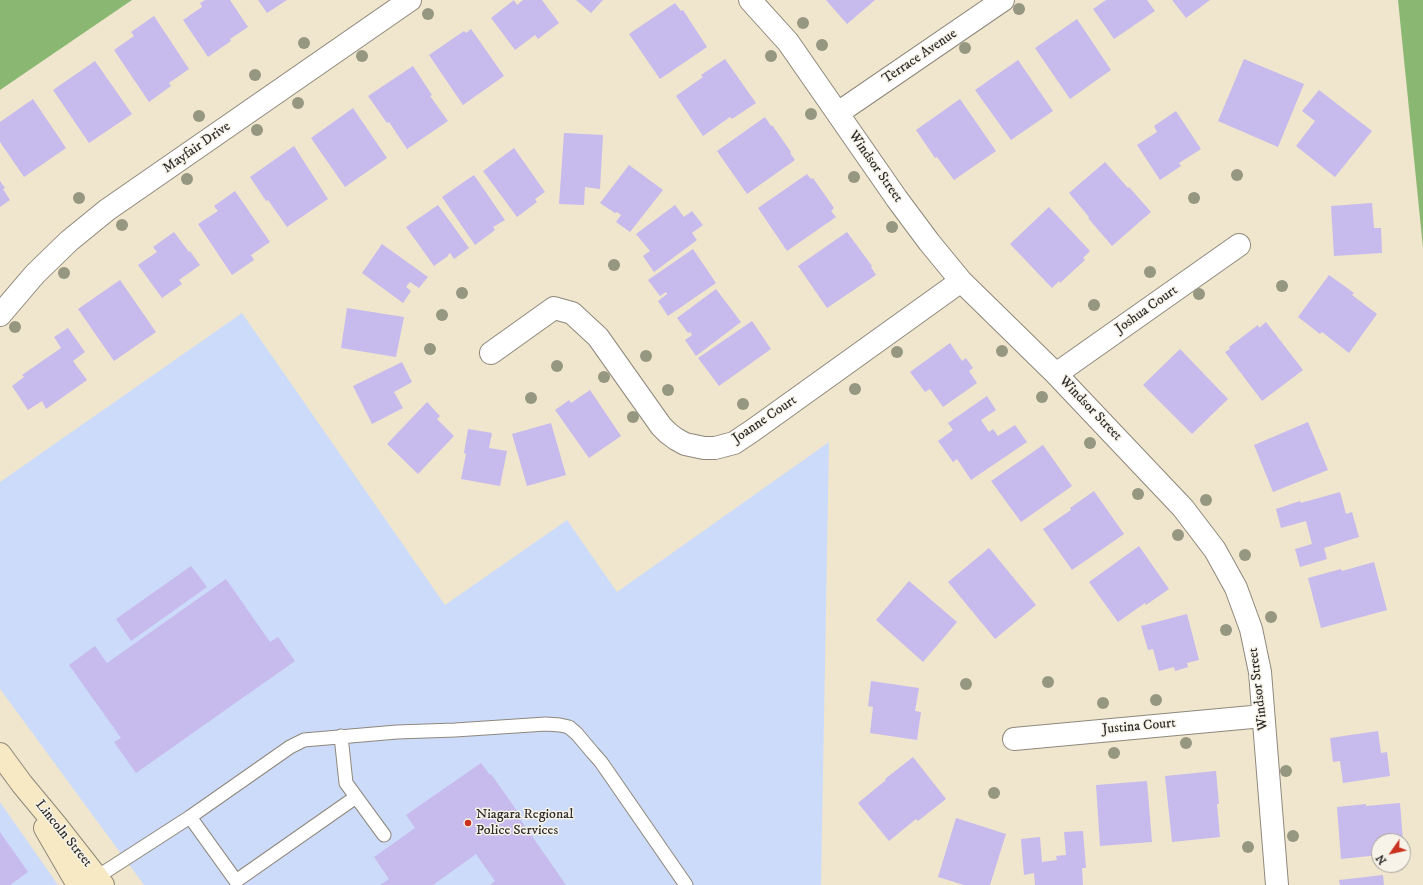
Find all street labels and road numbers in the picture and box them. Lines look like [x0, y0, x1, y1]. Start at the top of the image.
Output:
street label: Terrace Avenue [879, 26, 961, 88]
street label: Mayfair Drive [160, 119, 234, 177]
street label: Windsor Street [844, 128, 906, 206]
street label: Joshua Court [1113, 282, 1181, 338]
street label: Windsor Street [1055, 373, 1125, 445]
street label: Joanne Court [730, 392, 800, 448]
street label: Windsor Street [1246, 647, 1272, 731]
street label: Justina Court [1102, 715, 1176, 739]
street label: Lincoln Street [31, 797, 95, 871]

